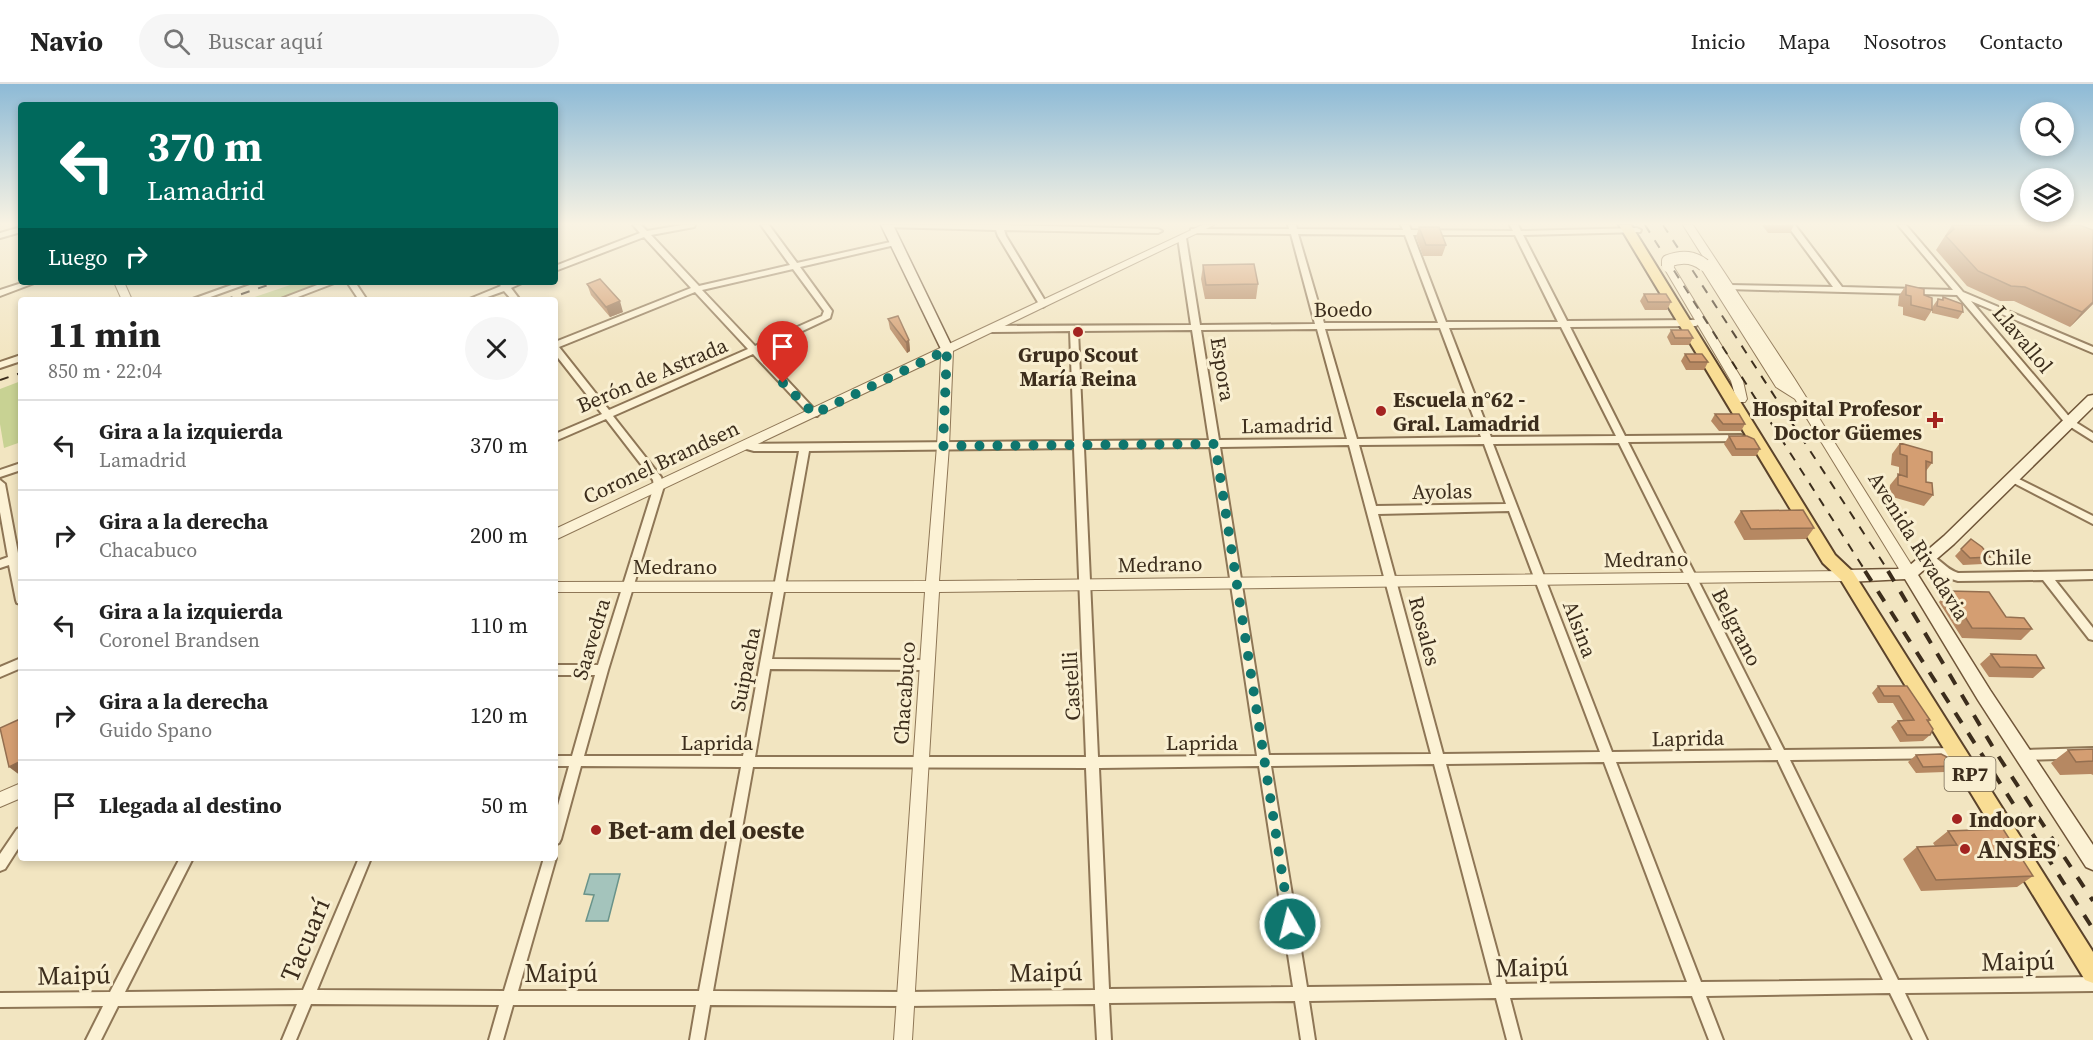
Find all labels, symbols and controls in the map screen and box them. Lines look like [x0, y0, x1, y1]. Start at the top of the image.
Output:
search box [139, 14, 559, 68]
text: Navio [30, 22, 103, 60]
icon: search [160, 25, 193, 58]
text: Buscar aquí [208, 26, 323, 56]
text: Inicio [1691, 27, 1745, 56]
text: Mapa [1778, 27, 1830, 56]
text: Nosotros [1863, 27, 1946, 56]
text: Contacto [1979, 27, 2063, 56]
map controls [2020, 102, 2074, 222]
button: search [2020, 102, 2074, 156]
text: 370 m [147, 117, 262, 175]
icon: left [48, 126, 126, 204]
button: layers [2020, 168, 2074, 222]
text: Lamadrid [147, 172, 265, 209]
icon: right [120, 240, 153, 273]
text: Luego [48, 242, 108, 272]
street label: Boedo [1313, 294, 1373, 324]
street label: Llavallol [1986, 299, 2060, 379]
text: 11 min [48, 310, 161, 359]
button: close [465, 317, 528, 380]
pin [757, 321, 808, 383]
marker: Grupo Scout María Reina [1071, 325, 1085, 339]
street label: Berón de Astrada [572, 330, 732, 420]
icon: arrive [766, 330, 799, 363]
street label: Espora [1204, 335, 1242, 404]
place label: Grupo Scout María Reina [1018, 340, 1138, 393]
text: 850 m · 22:04 [48, 357, 162, 385]
place label: Escuela n°62 - Gral. Lamadrid [1393, 385, 1540, 438]
place label: Hospital Profesor Doctor Güemes [1752, 394, 1922, 447]
marker: Escuela n°62 - Gral. Lamadrid [1374, 404, 1388, 418]
street label: Lamadrid [1241, 410, 1333, 440]
marker: Hospital Profesor Doctor Güemes [1926, 411, 1944, 429]
street label: Coronel Brandsen [578, 413, 744, 511]
text: Gira a la izquierda [99, 416, 283, 446]
icon: left [48, 429, 81, 462]
text: 370 m [470, 430, 528, 460]
text: Lamadrid [99, 446, 186, 474]
street label: Avenida Rivadavia [1862, 466, 1976, 626]
street label: Ayolas [1412, 476, 1472, 506]
text: Gira a la derecha [99, 506, 268, 536]
icon: right [48, 519, 81, 552]
text: 200 m [470, 520, 528, 550]
text: Chacabuco [99, 536, 197, 564]
street label: Chile [1982, 542, 2032, 572]
street label: Medrano [1603, 544, 1689, 574]
street label: Medrano [1117, 549, 1203, 579]
street label: Medrano [633, 552, 717, 581]
street label: Belgrano [1705, 583, 1769, 671]
street label: Rosales [1402, 593, 1448, 669]
street label: Saavedra [565, 594, 617, 683]
text: Gira a la izquierda [99, 596, 283, 626]
street label: Alsina [1556, 596, 1604, 662]
icon: left [48, 609, 81, 642]
text: 110 m [470, 610, 528, 640]
street label: Suipacha [723, 624, 767, 714]
text: Coronel Brandsen [99, 626, 260, 654]
street label: Chacabuco [886, 641, 922, 745]
street label: Castelli [1055, 651, 1087, 721]
text: Gira a la derecha [99, 686, 268, 716]
icon: right [48, 699, 81, 732]
text: 120 m [470, 700, 528, 730]
text: Guido Spano [99, 716, 212, 744]
street label: Laprida [1651, 723, 1725, 753]
street label: Laprida [681, 728, 754, 757]
street label: Laprida [1166, 728, 1239, 757]
road number: RP7 [1944, 757, 1996, 791]
icon: arrive [48, 789, 81, 822]
text: Llegada al destino [99, 790, 282, 820]
text: 50 m [481, 790, 528, 820]
place label: Indoor [1969, 805, 2036, 834]
place label: Bet-am del oeste [608, 812, 805, 848]
marker: Indoor [1950, 812, 1964, 826]
marker: Bet-am del oeste [589, 823, 603, 837]
place label: ANSES [1977, 831, 2057, 867]
marker: ANSES [1958, 842, 1972, 856]
street label: Tacuarí [271, 892, 339, 987]
position arrow [1258, 892, 1322, 956]
street label: Maipú [1981, 942, 2055, 980]
street label: Maipú [1495, 948, 1569, 986]
street label: Maipú [1009, 953, 1083, 991]
street label: Maipú [524, 955, 598, 991]
street label: Maipú [37, 956, 111, 994]

